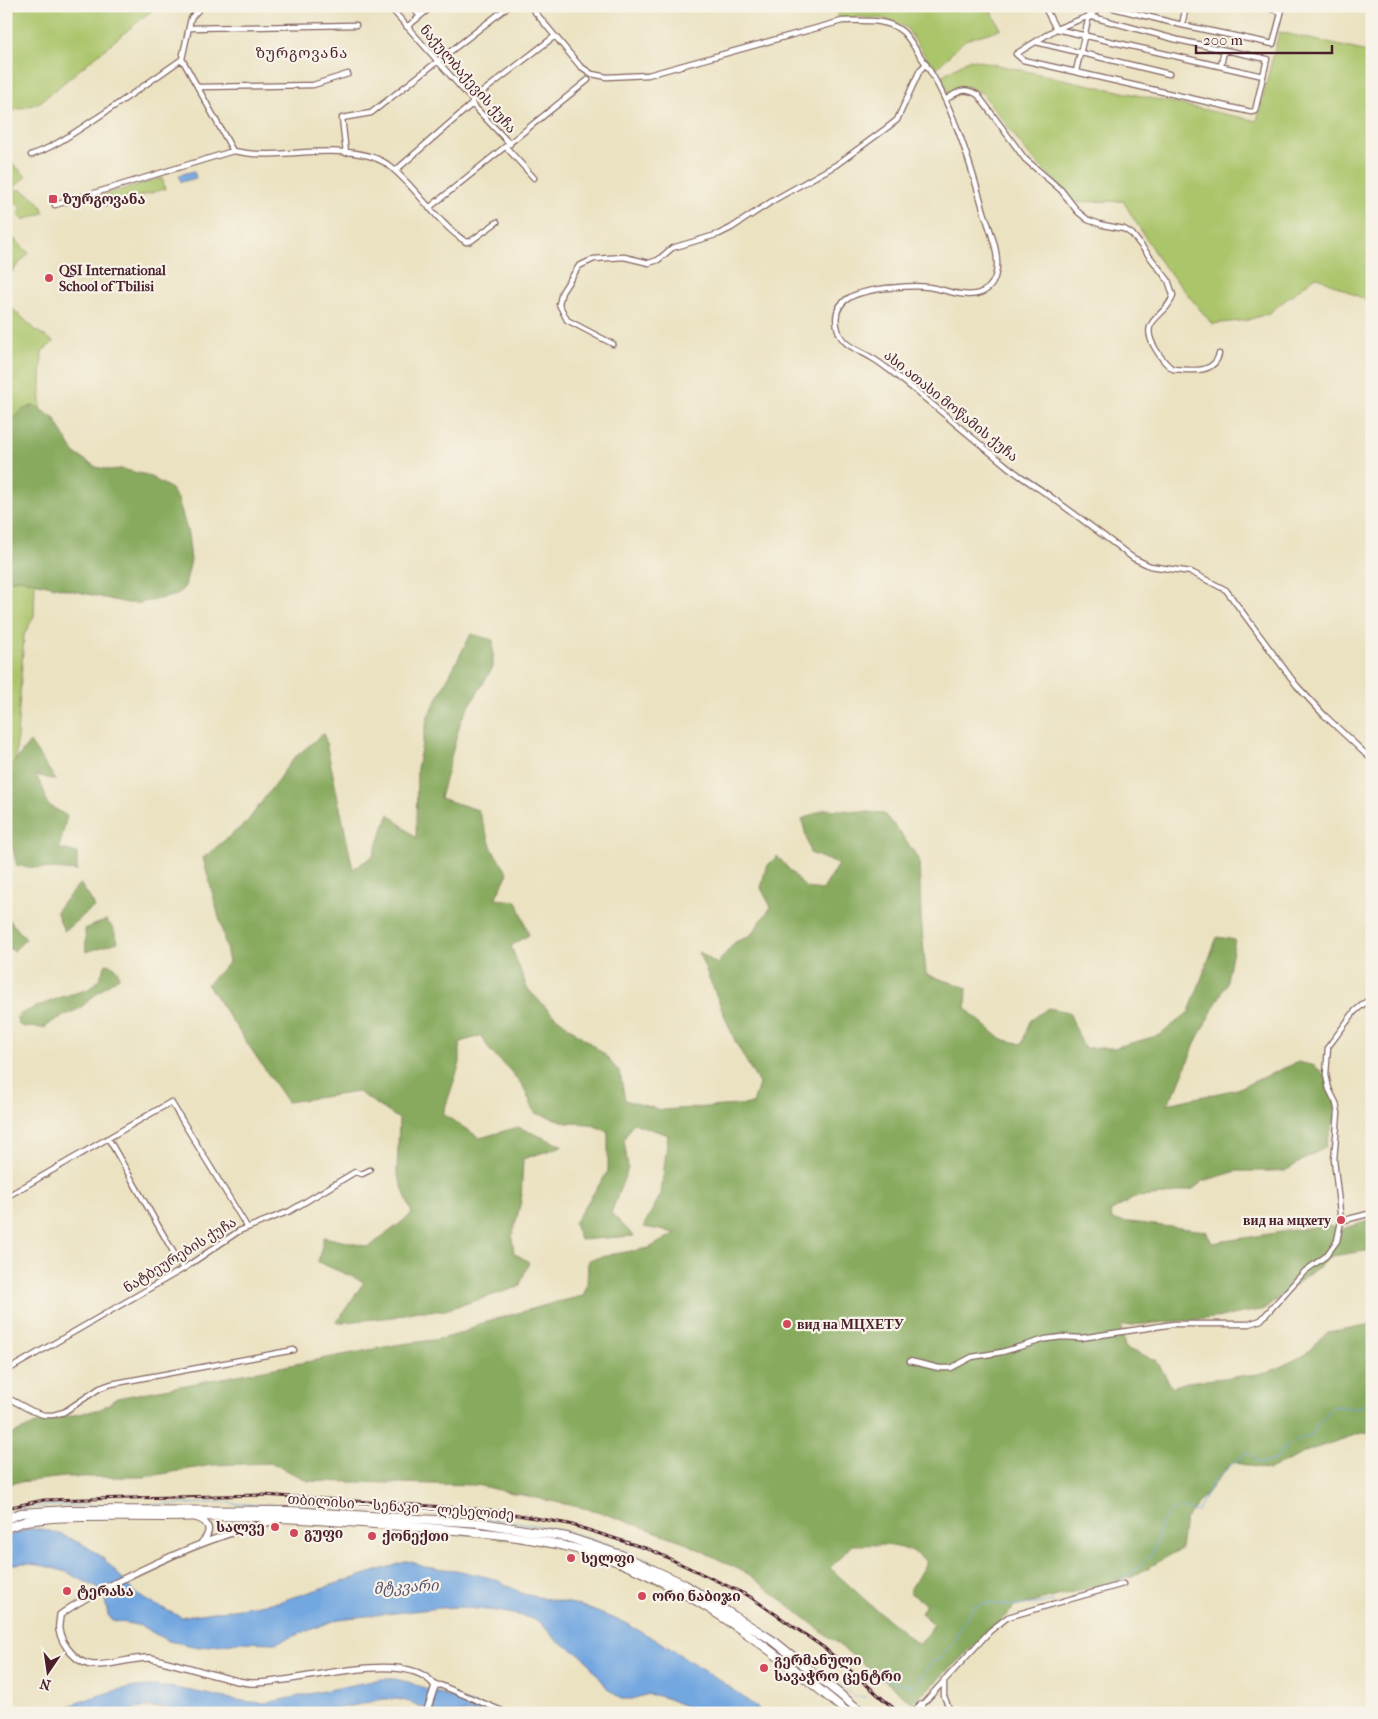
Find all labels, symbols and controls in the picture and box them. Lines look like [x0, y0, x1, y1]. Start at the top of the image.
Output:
street label: ნაქულბაქევის ქუჩა [416, 21, 520, 137]
scale bar [1196, 22, 1332, 54]
text: 200 m [1203, 31, 1243, 49]
district label: ზურგოვანა [256, 44, 348, 62]
place label: ზურგოვანა [62, 191, 145, 208]
marker: ზურგოვანა [47, 193, 59, 205]
place label: QSI International School of Tbilisi [59, 262, 166, 295]
marker: QSI International School of Tbilisi [43, 272, 55, 284]
street label: ასი ათასი მოწამის ქუჩა [881, 347, 1021, 465]
place label: вид на мцхету [1243, 1212, 1331, 1229]
street label: ნატბეურების ქუჩა [120, 1213, 240, 1297]
marker: вид на мцхету [1335, 1214, 1347, 1226]
place label: вид на МЦХЕТУ [797, 1316, 904, 1333]
marker: вид на МЦХЕТУ [781, 1318, 793, 1330]
street label: თბილისი — სენაკი — ლესელიძე [287, 1491, 515, 1523]
place label: სალვე [216, 1519, 265, 1536]
marker: სალვე [269, 1521, 281, 1533]
place label: გუფი [304, 1525, 343, 1542]
marker: გუფი [288, 1527, 300, 1539]
place label: ქონექთი [382, 1528, 449, 1545]
marker: ქონექთი [366, 1530, 378, 1542]
place label: სელფი [581, 1550, 635, 1567]
marker: სელფი [565, 1552, 577, 1564]
water label: მტკვარი [373, 1576, 440, 1598]
place label: ტერასა [77, 1583, 134, 1600]
marker: ტერასა [61, 1585, 73, 1597]
place label: ორი ნაბიჯი [652, 1588, 741, 1605]
marker: ორი ნაბიჯი [636, 1590, 648, 1602]
north arrow [22, 1646, 72, 1696]
place label: გერმანული სავაჭრო ცენტრი [774, 1652, 901, 1685]
marker: გერმანული სავაჭრო ცენტრი [758, 1662, 770, 1674]
text: N [38, 1675, 52, 1694]

